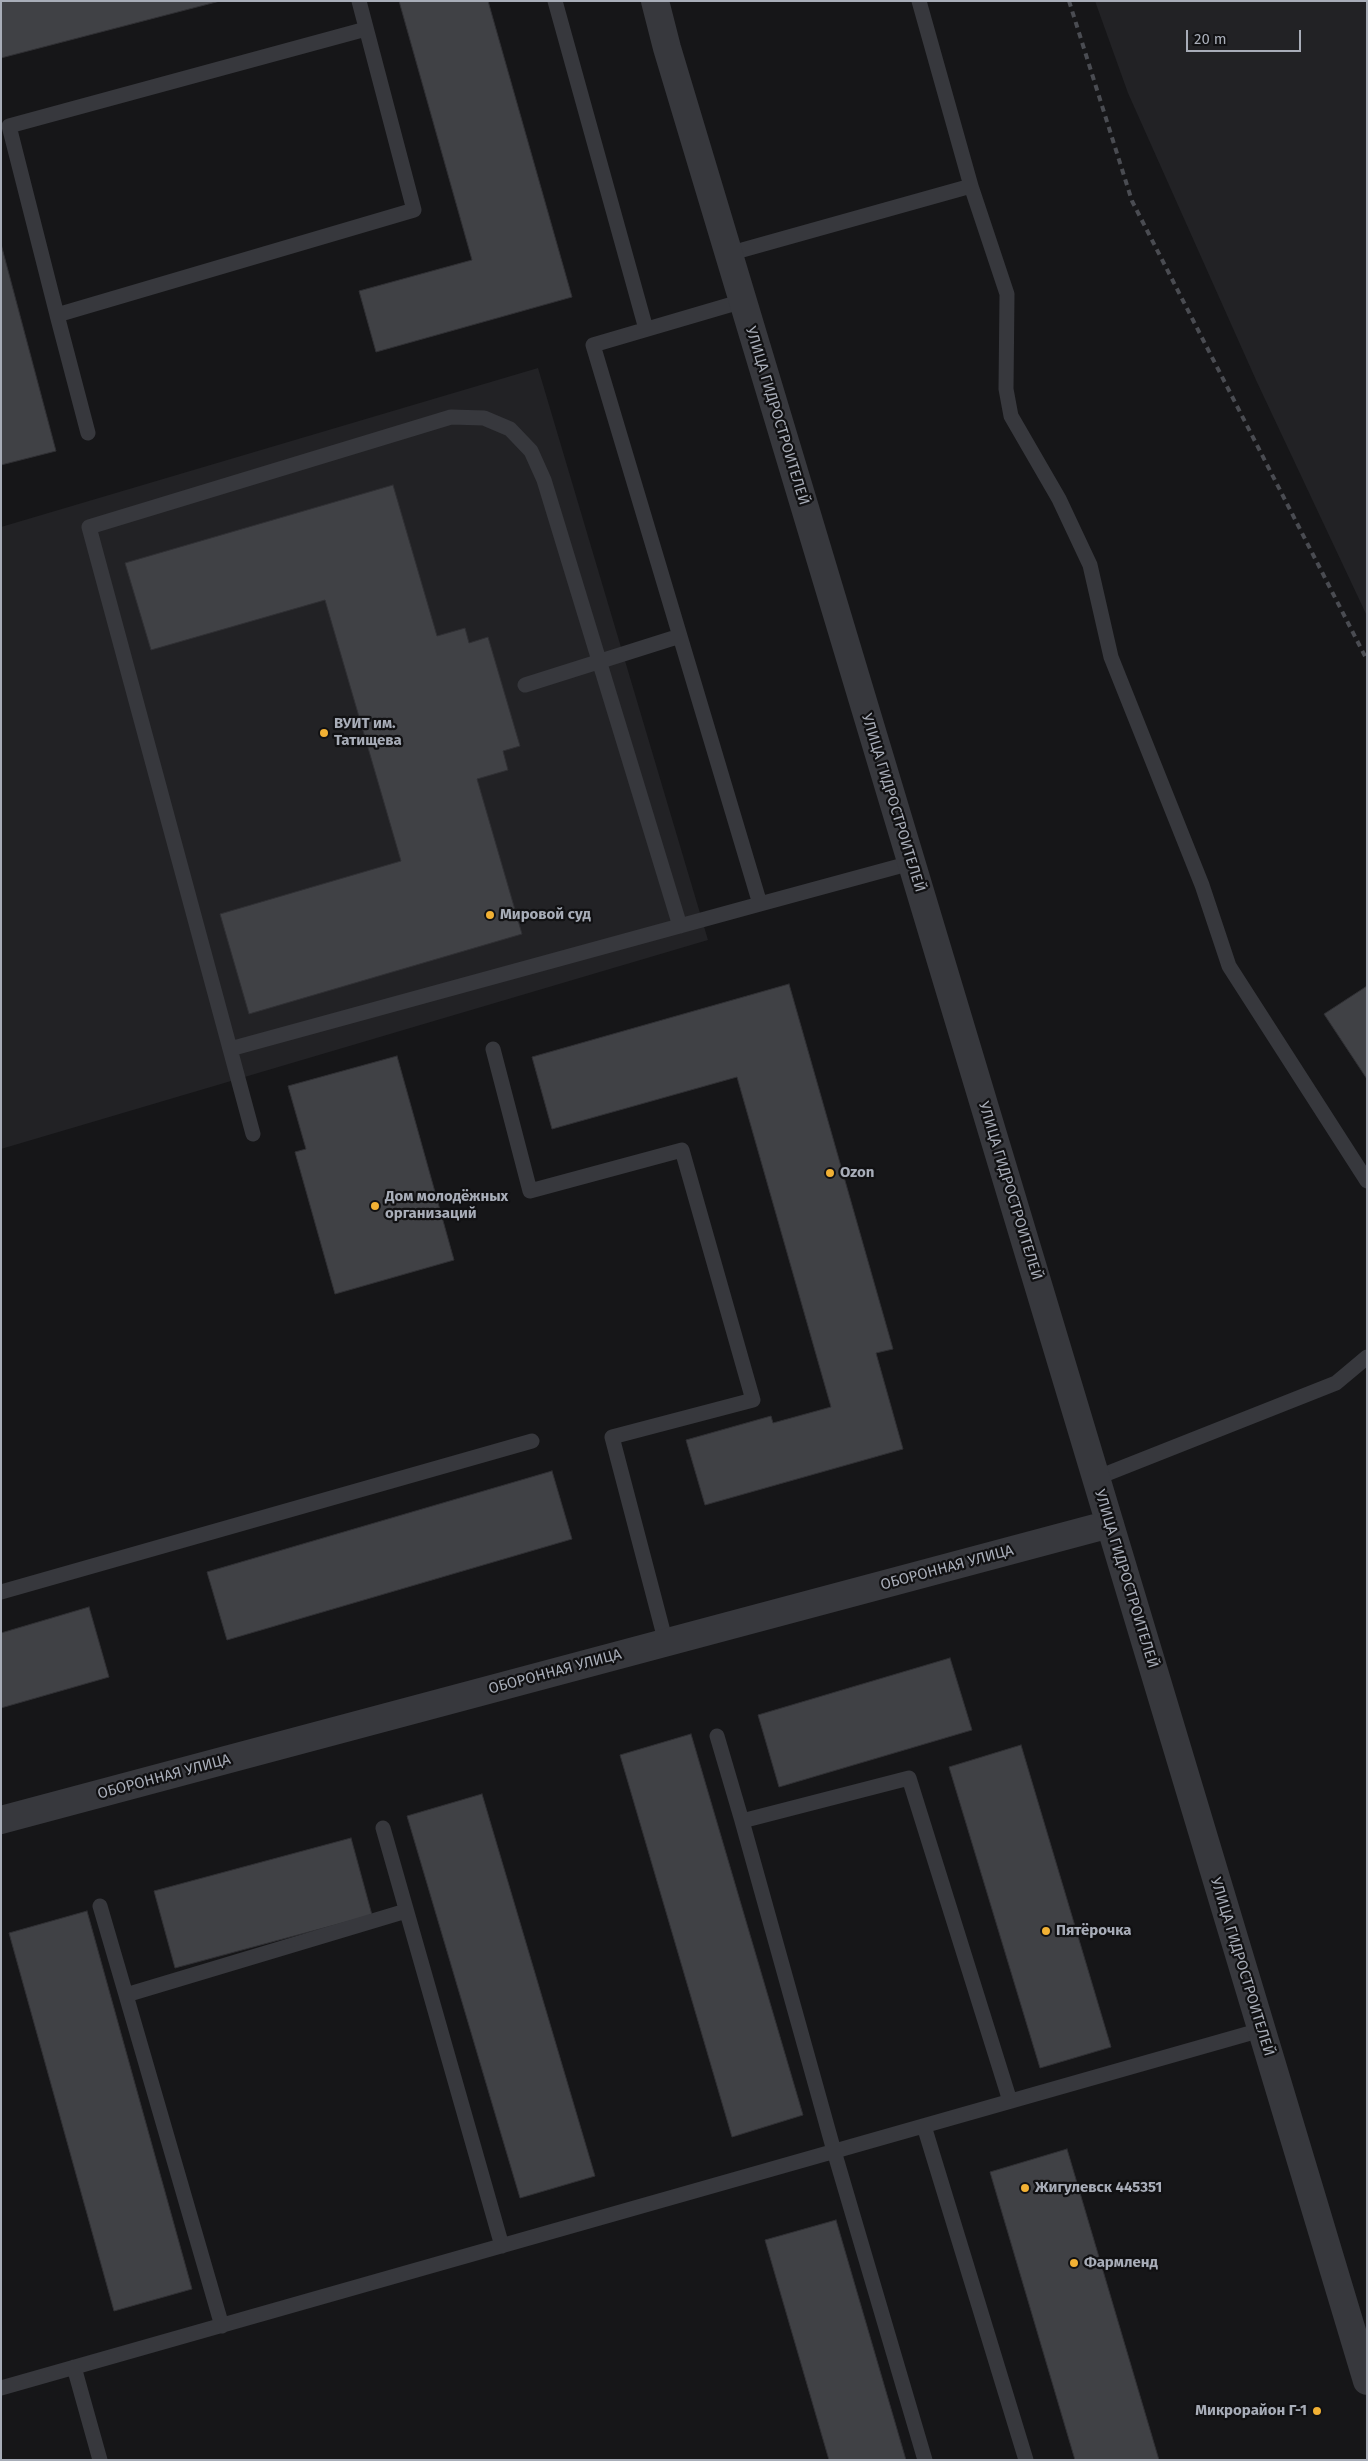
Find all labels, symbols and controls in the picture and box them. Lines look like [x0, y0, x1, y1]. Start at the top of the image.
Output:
scale bar [1188, 20, 1303, 52]
text: 20 m [1194, 30, 1227, 48]
street label: УЛИЦА ГИДРОСТРОИТЕЛЕЙ [741, 325, 813, 507]
street label: УЛИЦА ГИДРОСТРОИТЕЛЕЙ [857, 712, 929, 894]
place label: ВУИТ им. Татищева [334, 715, 402, 750]
marker: ВУИТ им. Татищева [318, 727, 330, 739]
place label: Мировой суд [500, 906, 591, 924]
marker: Мировой суд [484, 909, 496, 921]
street label: УЛИЦА ГИДРОСТРОИТЕЛЕЙ [974, 1100, 1046, 1282]
place label: Ozon [840, 1164, 874, 1182]
marker: Ozon [824, 1167, 836, 1179]
place label: Дом молодёжных организаций [385, 1188, 508, 1223]
marker: Дом молодёжных организаций [369, 1200, 381, 1212]
street label: УЛИЦА ГИДРОСТРОИТЕЛЕЙ [1090, 1488, 1162, 1670]
street label: ОБОРОННАЯ УЛИЦА [878, 1542, 1016, 1594]
street label: ОБОРОННАЯ УЛИЦА [486, 1646, 624, 1698]
street label: ОБОРОННАЯ УЛИЦА [95, 1751, 233, 1803]
street label: УЛИЦА ГИДРОСТРОИТЕЛЕЙ [1206, 1876, 1278, 2058]
place label: Пятёрочка [1056, 1922, 1131, 1940]
marker: Пятёрочка [1040, 1925, 1052, 1937]
place label: Жигулевск 445351 [1035, 2179, 1162, 2197]
marker: Жигулевск 445351 [1019, 2182, 1031, 2194]
place label: Фармленд [1084, 2254, 1158, 2272]
marker: Фармленд [1068, 2257, 1080, 2269]
place label: Микрорайон Г-1 [1195, 2402, 1307, 2420]
marker: Микрорайон Г-1 [1311, 2405, 1323, 2417]

